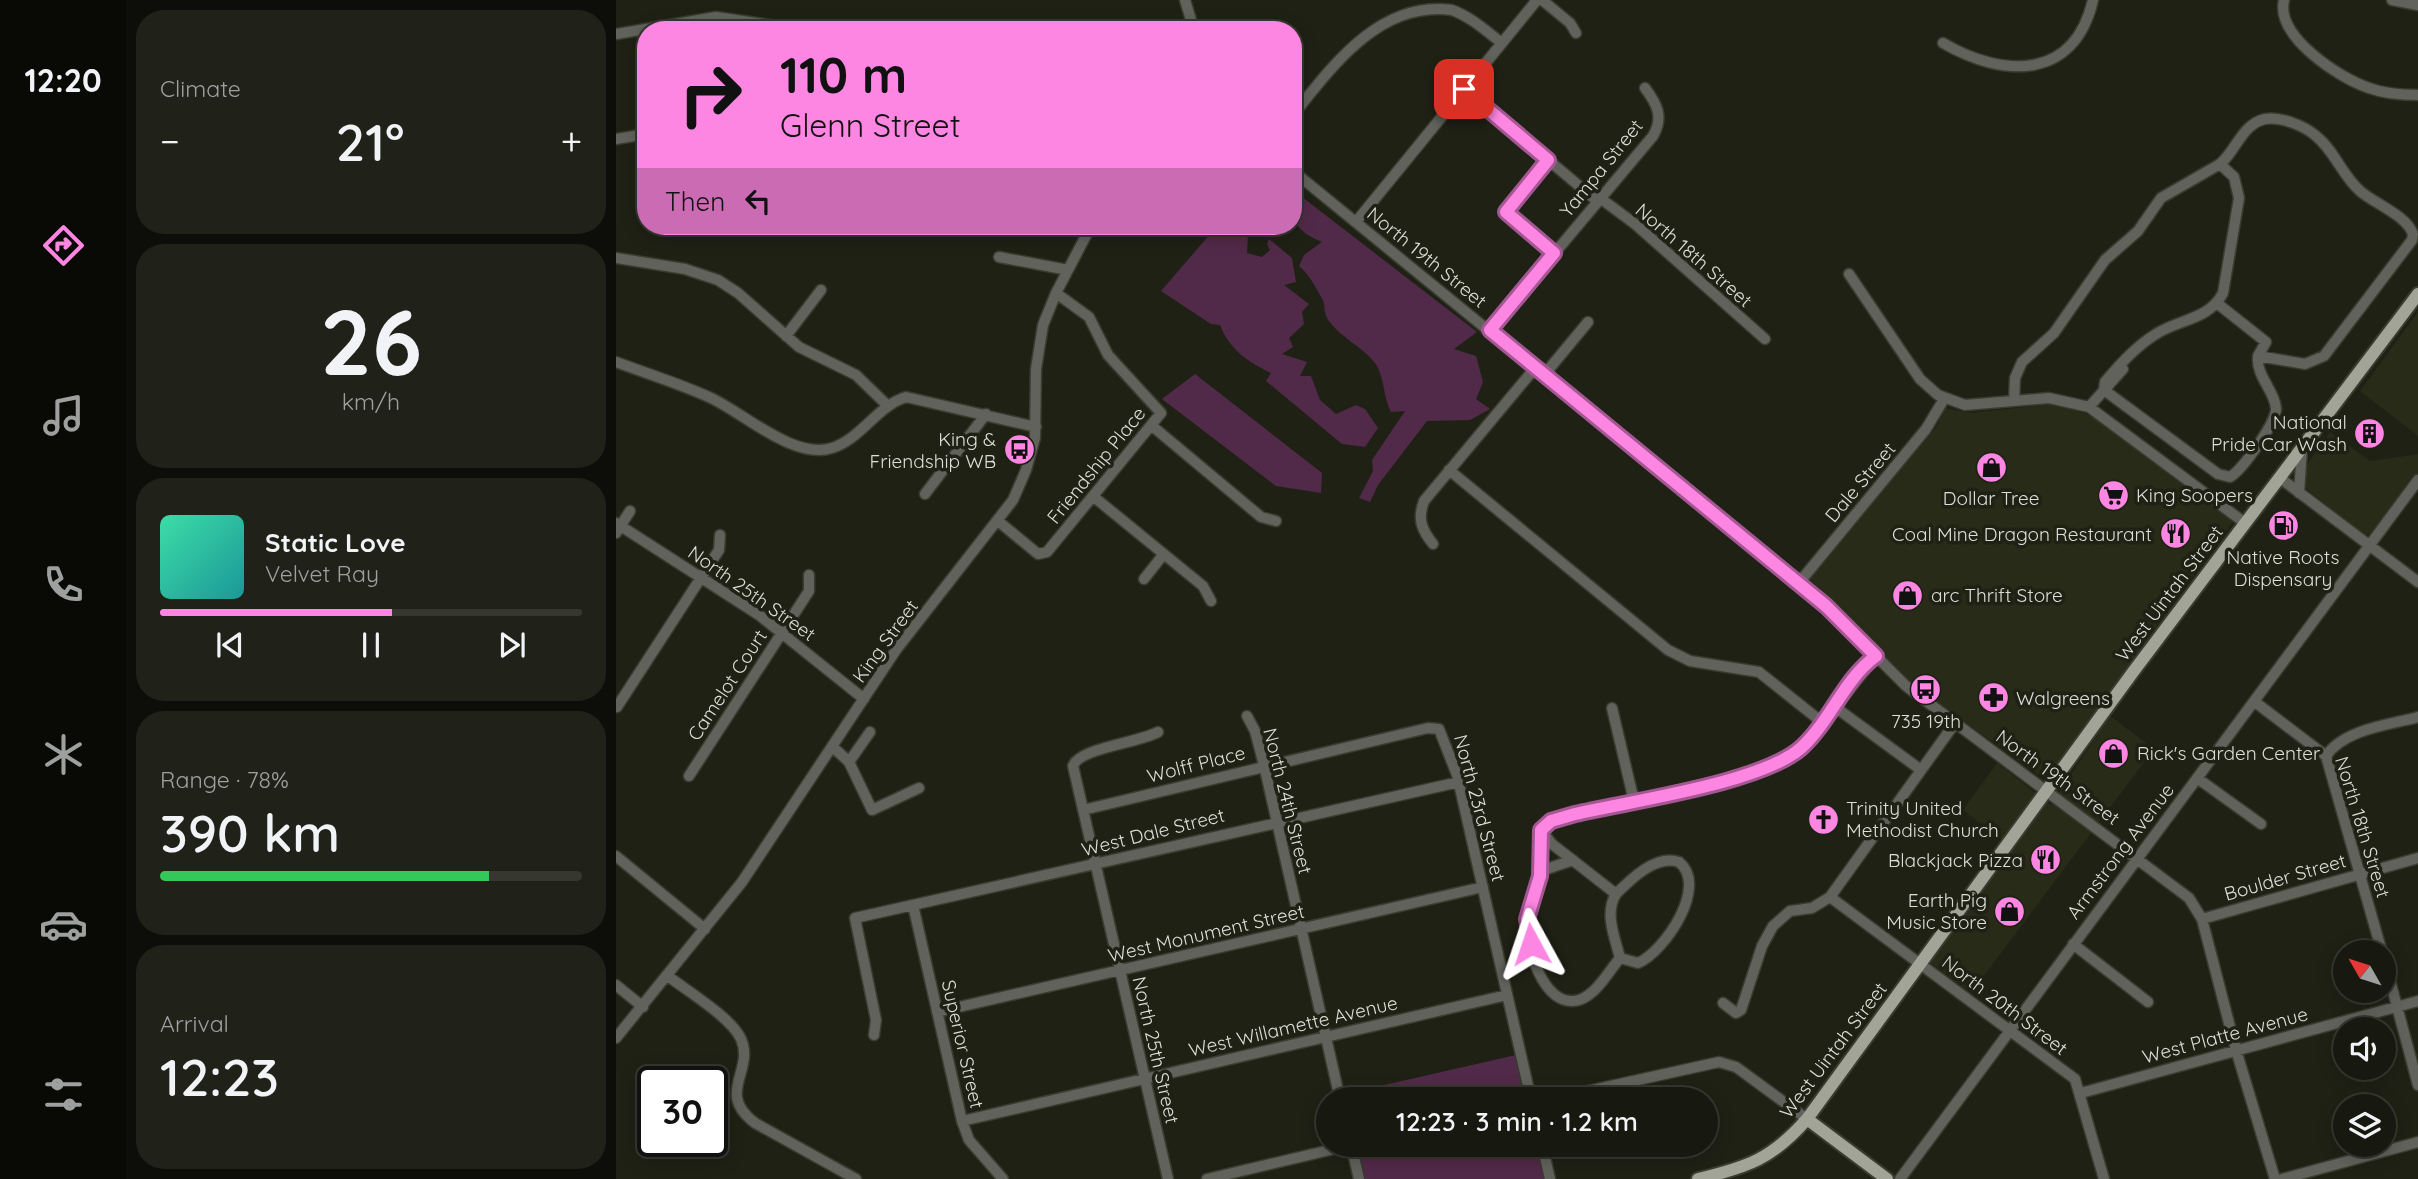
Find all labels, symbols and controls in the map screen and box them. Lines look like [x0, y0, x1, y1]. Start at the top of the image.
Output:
text: 110 m [780, 44, 907, 105]
icon: right [665, 49, 756, 140]
pin [1434, 59, 1494, 119]
text: 12:20 [24, 60, 102, 100]
icon: arrive [1445, 70, 1483, 108]
text: Climate [160, 74, 241, 103]
text: Glenn Street [780, 105, 961, 145]
text: 21° [336, 109, 404, 174]
street label: Yampa Street [1554, 114, 1648, 222]
text: − [160, 117, 180, 165]
text: + [561, 117, 582, 165]
icon: left [739, 182, 777, 220]
text: Then [665, 185, 725, 218]
street label: North 18th Street [1631, 198, 1757, 312]
street label: North 19th Street [1362, 201, 1492, 313]
icon: directions [39, 221, 88, 270]
text: 26 [320, 284, 422, 398]
text: km/h [342, 387, 400, 416]
icon: music [39, 391, 88, 440]
street label: Friendship Place [1042, 402, 1150, 528]
place label: National Pride Car Wash [2211, 410, 2347, 456]
building icon: National Pride Car Wash [2353, 416, 2387, 450]
place label: King & Friendship WB [870, 427, 996, 473]
bus stop icon: King & Friendship WB [1002, 433, 1036, 467]
street label: Dale Street [1820, 437, 1900, 527]
shop icon: Dollar Tree [1974, 450, 2008, 484]
supermarket icon: King Soopers [2096, 478, 2130, 512]
place label: King Soopers [2136, 483, 2253, 507]
place label: Dollar Tree [1943, 486, 2039, 510]
fuel station icon: Native Roots Dispensary [2266, 509, 2300, 543]
restaurant icon: Coal Mine Dragon Restaurant [2158, 517, 2192, 551]
street label: West Uintah Street [2110, 520, 2228, 666]
place label: Coal Mine Dragon Restaurant [1892, 522, 2152, 546]
text: Static Love [265, 526, 406, 559]
street label: North 25th Street [684, 540, 820, 646]
place label: Native Roots Dispensary [2226, 545, 2340, 591]
text: Velvet Ray [265, 559, 379, 588]
icon: phone [39, 560, 88, 609]
shop icon: arc Thrift Store [1891, 578, 1925, 612]
place label: arc Thrift Store [1931, 583, 2063, 607]
street label: King Street [847, 595, 923, 687]
street label: Camelot Court [682, 625, 772, 745]
icon: previous [211, 626, 249, 664]
icon: pause [352, 626, 390, 664]
icon: next [493, 626, 531, 664]
bus stop icon: 735 19th [1909, 673, 1943, 707]
pharmacy icon: Walgreens [1976, 681, 2010, 715]
place label: Walgreens [2016, 686, 2110, 710]
place label: 735 19th [1891, 709, 1961, 733]
street label: North 19th Street [1991, 724, 2125, 830]
street label: North 24th Street [1258, 725, 1318, 877]
icon: climate [39, 730, 88, 779]
street label: North 23rd Street [1449, 732, 1511, 884]
shop icon: Rick's Garden Center [2097, 736, 2131, 770]
street label: Wolff Place [1144, 740, 1248, 788]
place label: Rick's Garden Center [2137, 741, 2321, 765]
street label: North 18th Street [2330, 753, 2396, 901]
text: Range · 78% [160, 765, 289, 794]
street label: Armstrong Avenue [2061, 778, 2179, 924]
place label: Trinity United Methodist Church [1846, 796, 1999, 842]
text: 390 km [160, 800, 340, 865]
church icon: Trinity United Methodist Church [1806, 802, 1840, 836]
street label: West Dale Street [1079, 803, 1227, 861]
restaurant icon: Blackjack Pizza [2029, 843, 2063, 877]
place label: Blackjack Pizza [1888, 848, 2023, 872]
street label: Boulder Street [2221, 848, 2349, 906]
place label: Earth Pig Music Store [1886, 888, 1987, 934]
shop icon: Earth Pig Music Store [1993, 894, 2027, 928]
street label: West Monument Street [1105, 899, 1307, 967]
icon: car [39, 900, 88, 949]
position arrow [1494, 907, 1568, 981]
north arrow [2333, 940, 2396, 1003]
map controls [2333, 940, 2396, 1157]
street label: North 20th Street [1937, 950, 2073, 1060]
street label: North 25th Street [1127, 974, 1185, 1126]
street label: Superior Street [937, 977, 989, 1111]
street label: West Uintah Street [1774, 977, 1892, 1123]
street label: West Willamette Avenue [1186, 990, 1400, 1062]
street label: West Platte Avenue [2140, 1001, 2310, 1069]
text: Arrival [160, 1009, 229, 1038]
button: sound [2333, 1017, 2396, 1080]
text: 12:23 [160, 1044, 279, 1109]
speed limit sign: 30 [637, 1066, 728, 1157]
icon: filters [39, 1070, 88, 1119]
button: layers [2333, 1094, 2396, 1157]
text: 12:23 · 3 min · 1.2 km [1396, 1105, 1638, 1138]

